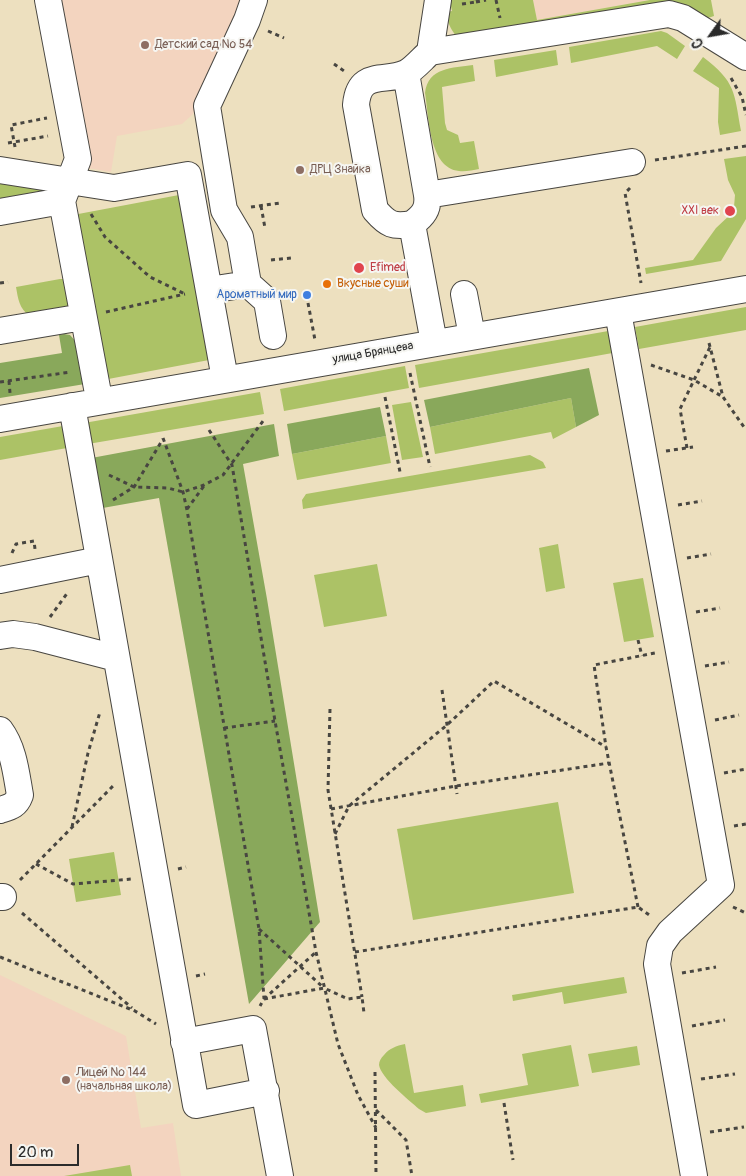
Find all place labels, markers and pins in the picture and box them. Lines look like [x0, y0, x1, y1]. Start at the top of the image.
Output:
place label: Детский сад № 54 [155, 38, 252, 52]
marker: Детский сад № 54 [139, 39, 151, 51]
place label: ДРЦ Знайка [310, 163, 371, 177]
marker: ДРЦ Знайка [294, 164, 306, 176]
place label: XXI век [681, 204, 719, 218]
marker: XXI век [723, 204, 737, 218]
marker: Efimed [352, 261, 366, 275]
place label: Efimed [370, 261, 406, 275]
place label: Вкусные суши [337, 277, 408, 291]
marker: Вкусные суши [321, 278, 333, 290]
place label: Ароматный мир [217, 288, 297, 302]
marker: Ароматный мир [301, 289, 313, 301]
place label: Лицей № 144 (начальная школа) [76, 1066, 172, 1094]
marker: Лицей № 144 (начальная школа) [60, 1074, 72, 1086]

